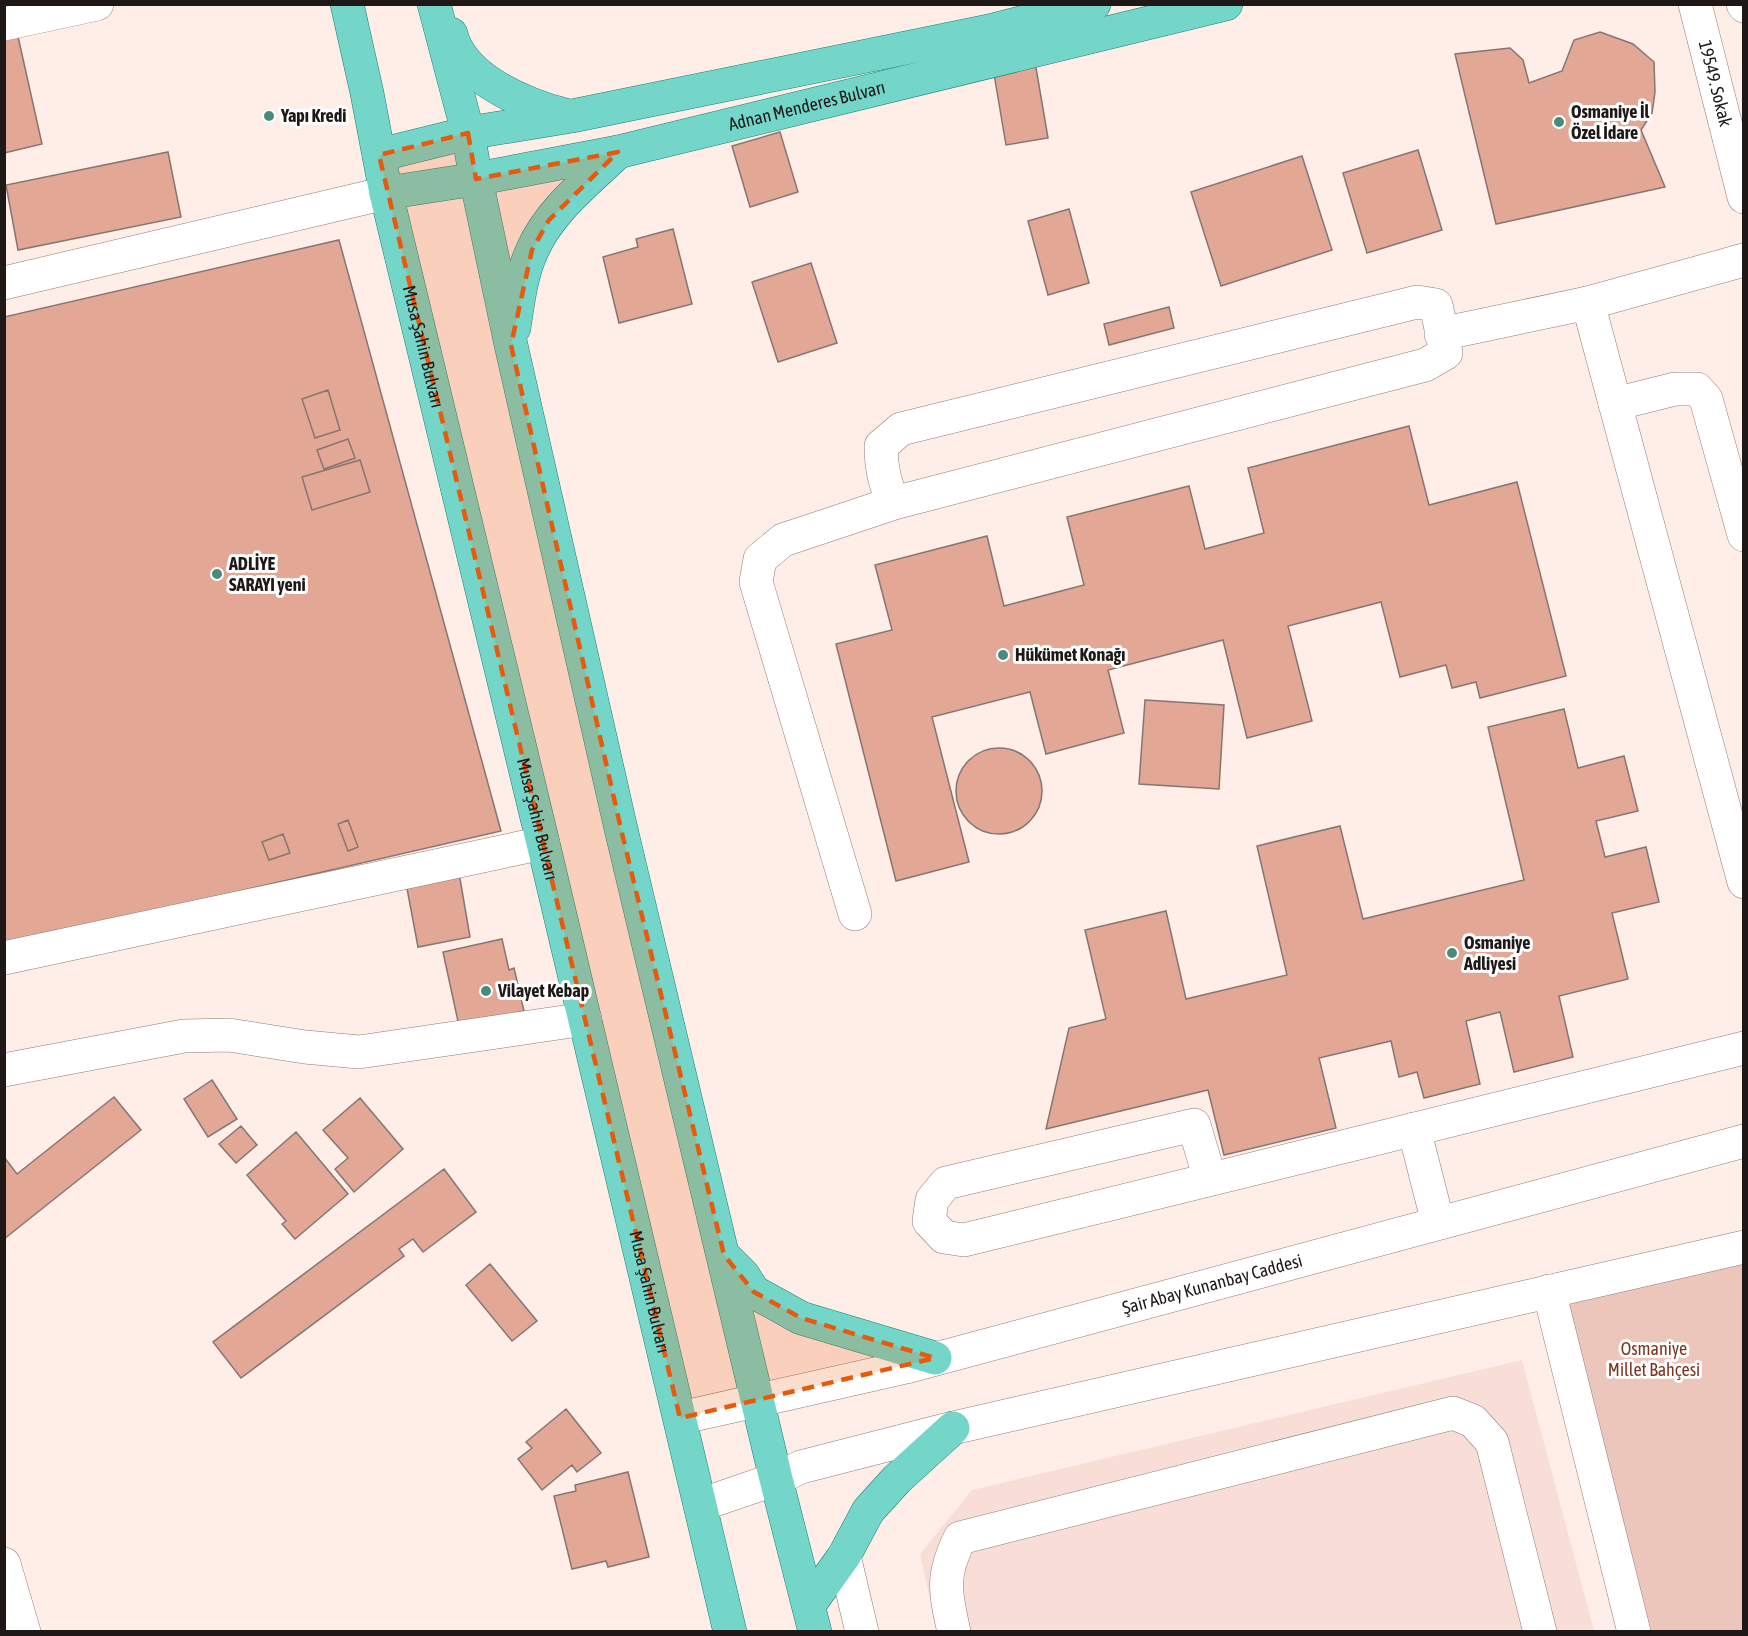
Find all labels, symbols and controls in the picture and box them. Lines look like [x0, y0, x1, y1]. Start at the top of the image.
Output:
street label: 19549. Sokak [1695, 38, 1737, 129]
street label: Adnan Menderes Bulvarı [726, 76, 887, 135]
place label: Osmaniye İl Özel İdare [1571, 101, 1650, 143]
place label: Yapı Kredi [280, 105, 346, 126]
marker: Yapı Kredi [262, 109, 276, 123]
marker: Osmaniye İl Özel İdare [1552, 115, 1566, 129]
street label: Musa Şahin Bulvarı [399, 283, 448, 410]
place label: ADLİYE SARAYI yeni [228, 553, 306, 595]
marker: ADLİYE SARAYI yeni [210, 567, 224, 581]
place label: Hükümet Konağı [1015, 644, 1125, 665]
marker: Hükümet Konağı [996, 648, 1010, 662]
street label: Musa Şahin Bulvarı [513, 756, 562, 882]
place label: Osmaniye Adliyesi [1463, 932, 1530, 974]
marker: Osmaniye Adliyesi [1445, 946, 1459, 960]
place label: Vilayet Kebap [497, 980, 589, 1001]
marker: Vilayet Kebap [479, 984, 493, 998]
street label: Musa Şahin Bulvarı [625, 1229, 674, 1355]
street label: Şair Abay Kunanbay Caddesi [1120, 1250, 1305, 1318]
park label: Osmaniye Millet Bahçesi [1608, 1338, 1700, 1380]

